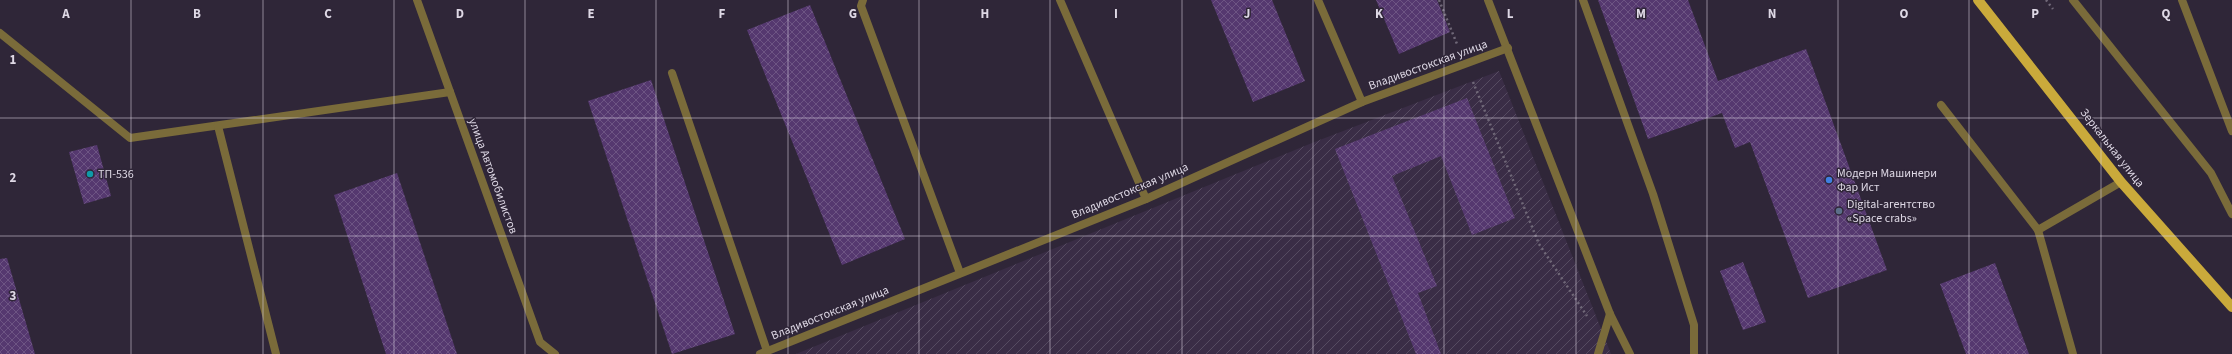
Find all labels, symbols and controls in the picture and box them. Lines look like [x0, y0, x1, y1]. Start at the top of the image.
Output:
text: A [61, 5, 70, 23]
text: B [193, 5, 201, 23]
text: C [324, 5, 332, 23]
text: D [456, 5, 464, 23]
text: E [587, 5, 595, 23]
text: F [719, 5, 726, 23]
text: G [849, 5, 857, 23]
text: H [981, 5, 989, 23]
text: I [1114, 5, 1118, 23]
text: J [1244, 5, 1250, 23]
text: K [1375, 5, 1384, 23]
text: L [1507, 5, 1514, 23]
text: M [1636, 5, 1646, 23]
text: N [1768, 5, 1776, 23]
text: O [1900, 5, 1909, 23]
text: P [2031, 5, 2039, 23]
text: Q [2162, 5, 2171, 23]
street label: Владивостокская улица [1366, 36, 1490, 94]
text: 1 [10, 51, 17, 69]
street label: Зеркальная улица [2076, 105, 2148, 191]
street label: улица Автомобилистов [464, 116, 522, 236]
street label: Владивостокская улица [1069, 159, 1191, 223]
place label: Модерн Машинери Фар Ист [1837, 165, 1937, 196]
place label: ТП-536 [98, 166, 134, 183]
text: 2 [10, 169, 17, 187]
marker: ТП-536 [85, 169, 95, 179]
marker: Модерн Машинери Фар Ист [1824, 175, 1834, 185]
place label: Digital-агентство «Space crabs» [1847, 196, 1935, 227]
marker: Digital-агентство «Space crabs» [1834, 206, 1844, 216]
street label: Владивостокская улица [769, 282, 891, 344]
text: 3 [10, 287, 17, 305]

